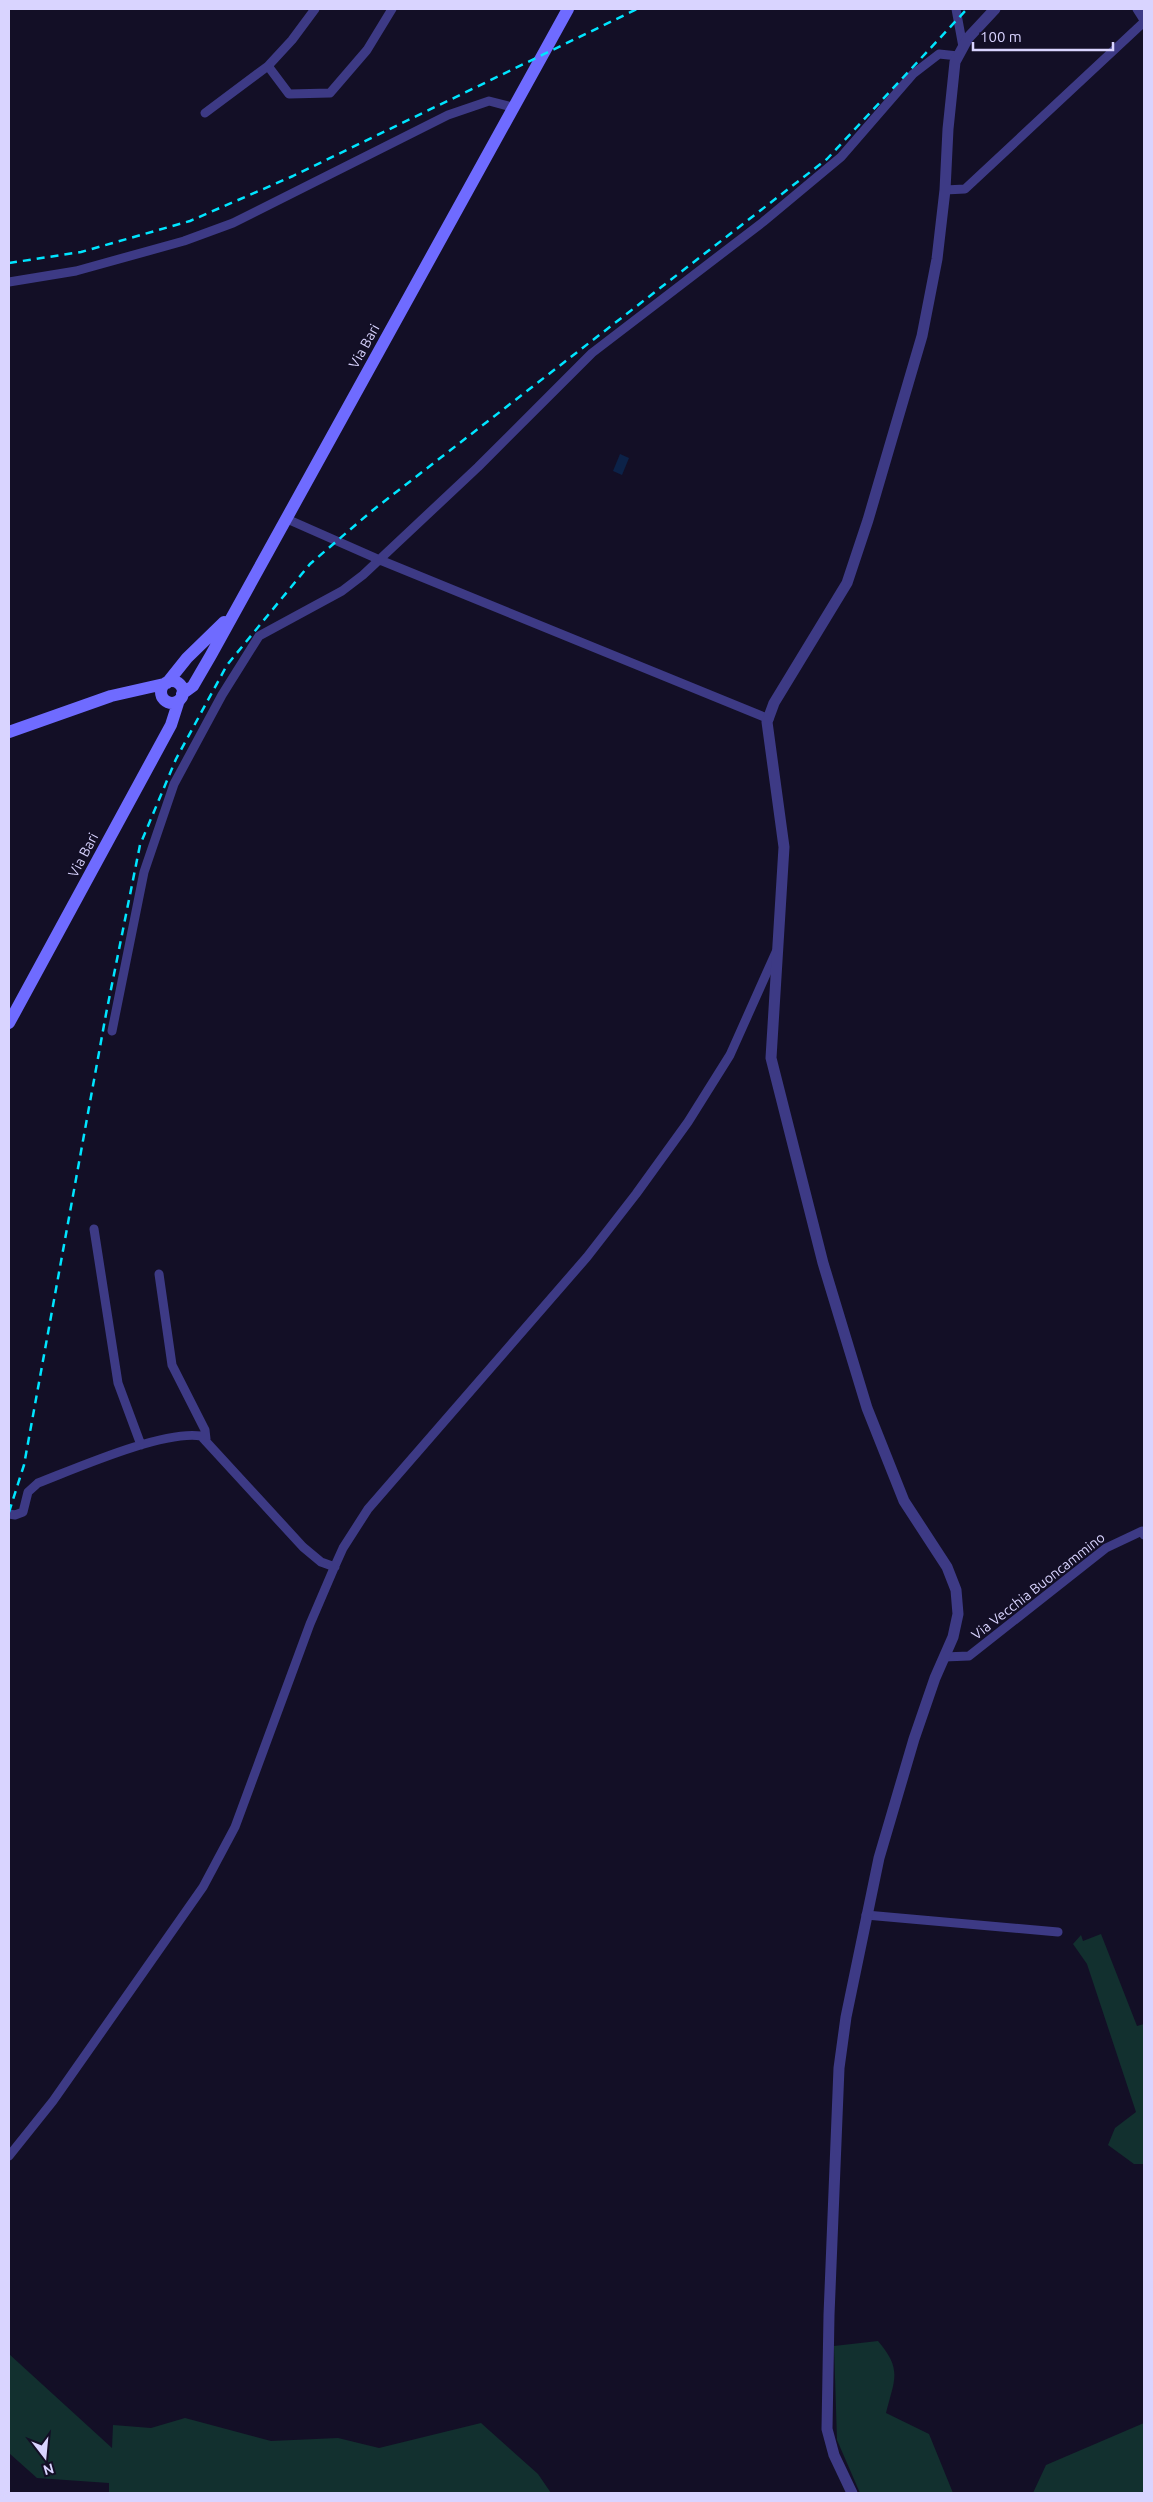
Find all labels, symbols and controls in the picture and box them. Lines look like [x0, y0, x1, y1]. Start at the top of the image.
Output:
scale bar [973, 20, 1113, 52]
text: 100 m [980, 28, 1022, 45]
street label: Via Bari [345, 321, 383, 371]
street label: Via Bari [65, 830, 101, 880]
street label: Via Vecchia Buoncammino [968, 1529, 1108, 1643]
north arrow [20, 2432, 70, 2482]
text: N [41, 2460, 56, 2479]

